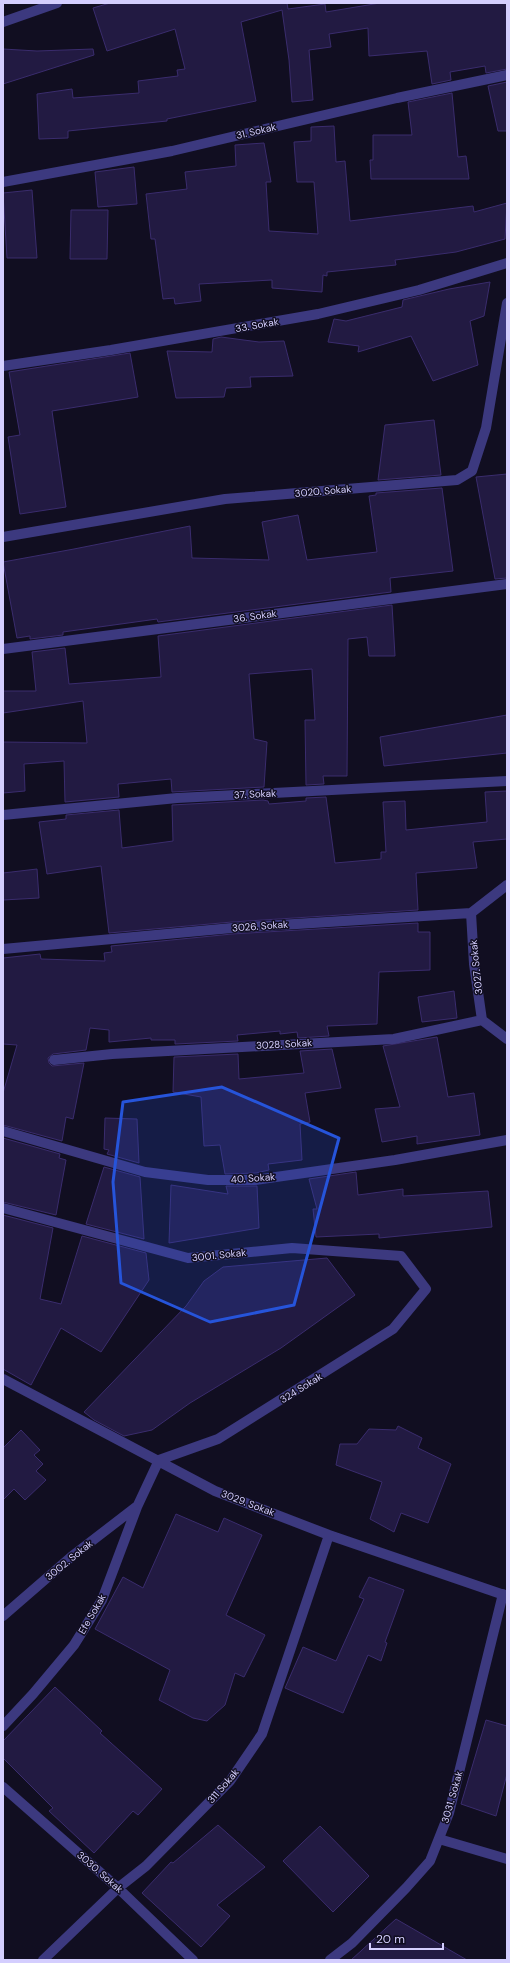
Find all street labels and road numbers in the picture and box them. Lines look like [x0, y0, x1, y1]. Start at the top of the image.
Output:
street label: 31. Sokak [235, 120, 277, 142]
street label: 33. Sokak [234, 315, 280, 335]
street label: 3020. Sokak [294, 482, 352, 500]
street label: 36. Sokak [232, 607, 278, 625]
street label: 37. Sokak [234, 786, 276, 802]
street label: 3026. Sokak [232, 918, 288, 934]
street label: 3027. Sokak [467, 939, 485, 995]
street label: 3028. Sokak [256, 1036, 312, 1052]
street label: 40. Sokak [230, 1170, 276, 1186]
street label: 3001. Sokak [191, 1246, 247, 1264]
street label: 324 Sokak [277, 1370, 325, 1406]
street label: 3029. Sokak [219, 1487, 277, 1519]
street label: 3002. Sokak [43, 1537, 95, 1583]
street label: Efe Sokak [75, 1592, 109, 1636]
street label: 311 Sokak [204, 1766, 242, 1806]
street label: 3031. Sokak [438, 1770, 466, 1824]
street label: 3030. Sokak [74, 1848, 126, 1896]

